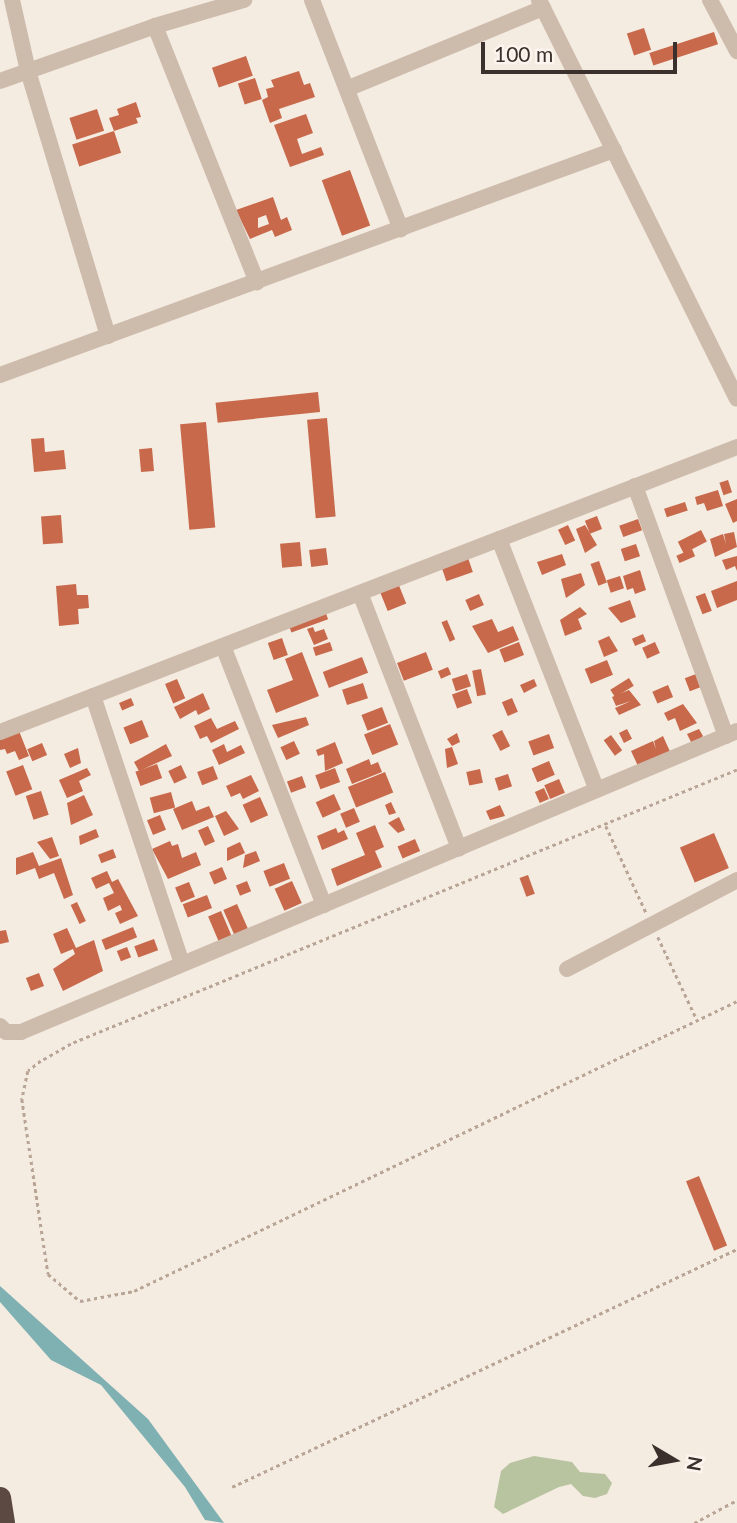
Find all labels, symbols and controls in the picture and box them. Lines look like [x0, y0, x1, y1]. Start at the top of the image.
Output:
scale bar [485, 28, 681, 72]
text: 100 m [494, 41, 553, 66]
north arrow [639, 1425, 709, 1495]
text: N [683, 1455, 708, 1473]

